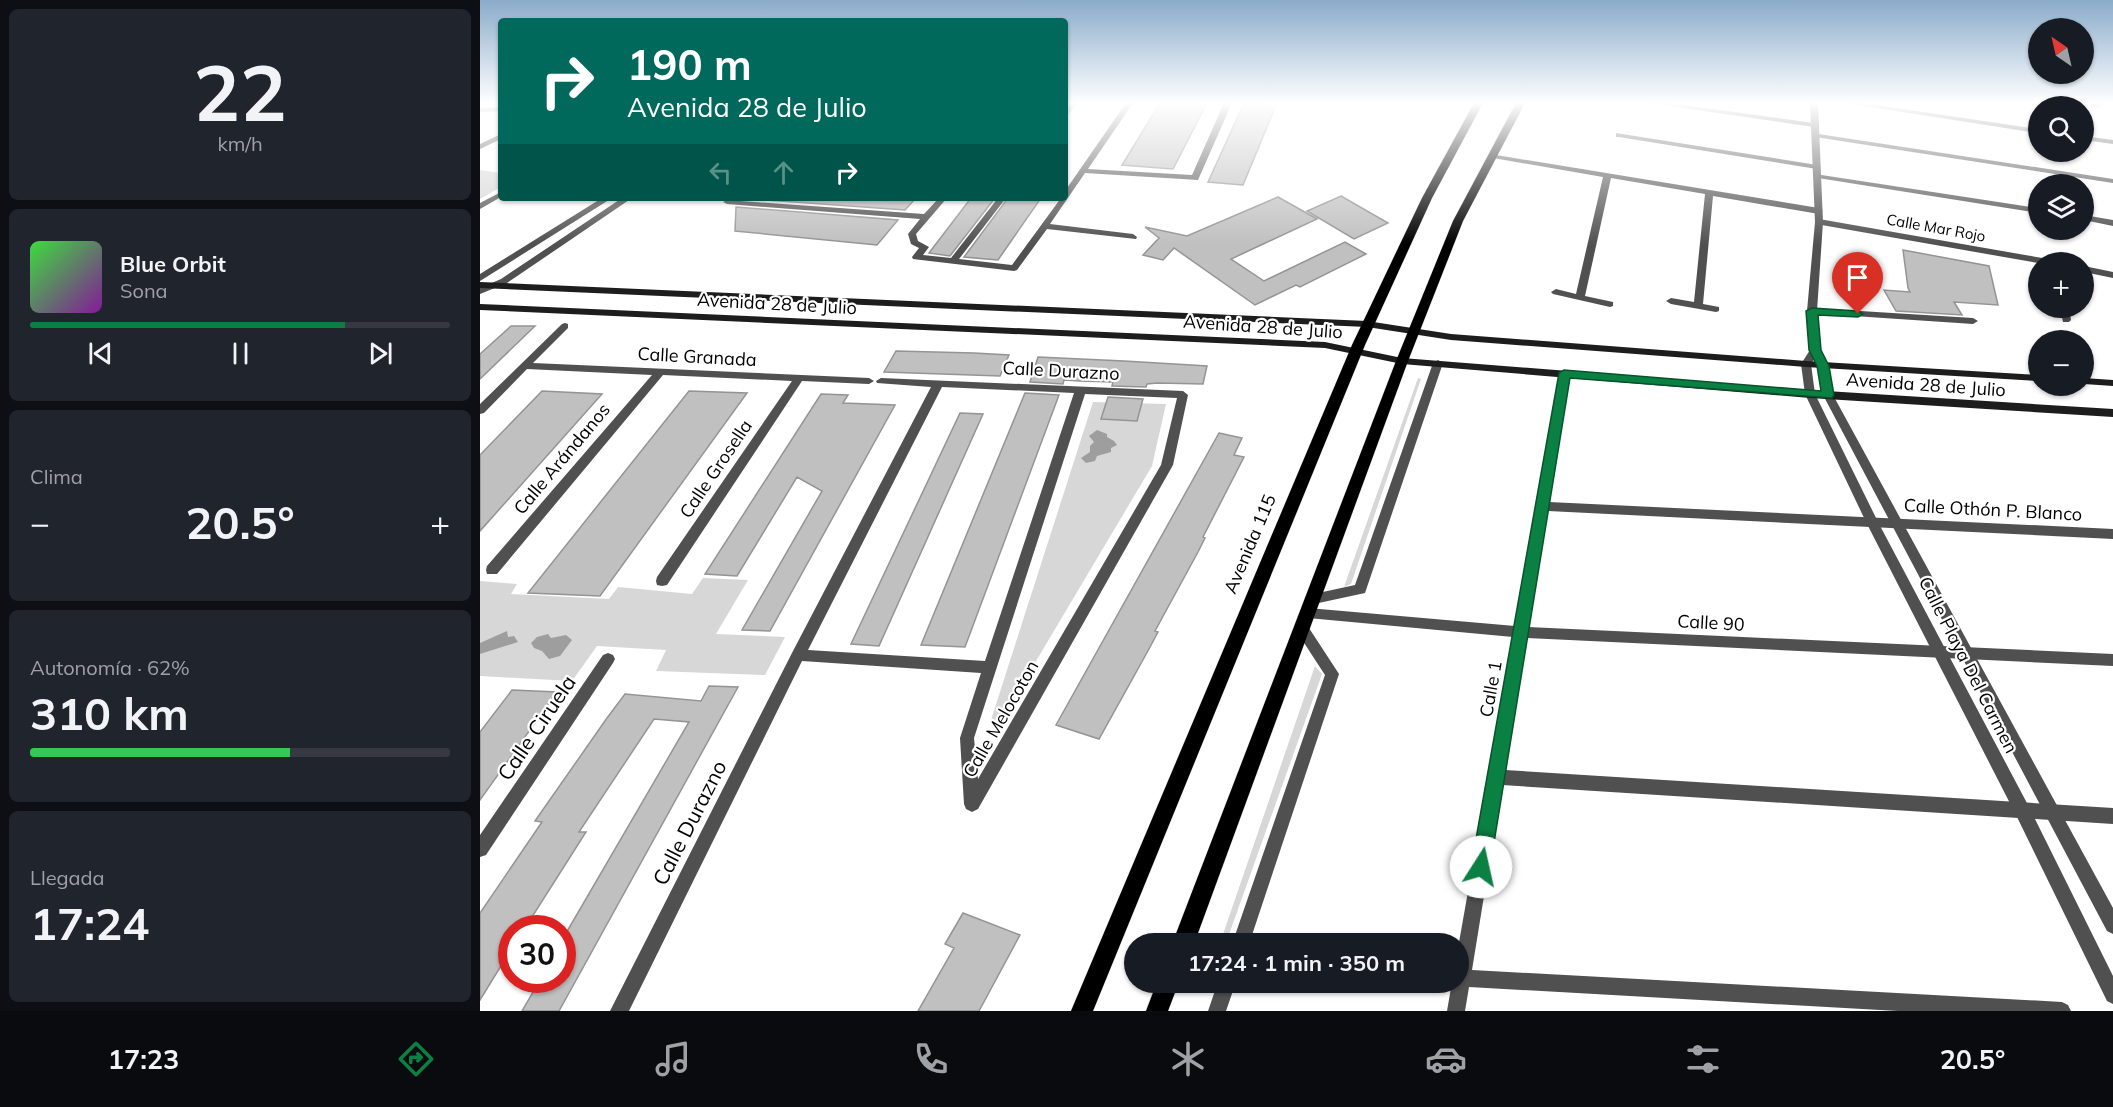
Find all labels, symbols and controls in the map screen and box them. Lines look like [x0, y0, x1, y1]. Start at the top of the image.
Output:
north arrow [2028, 18, 2094, 84]
map controls [2028, 18, 2094, 396]
text: 190 m [627, 38, 752, 91]
icon: right [528, 42, 606, 120]
text: 22 [193, 43, 287, 141]
text: Avenida 28 de Julio [627, 90, 867, 124]
button: search [2028, 96, 2094, 162]
text: km/h [217, 131, 263, 156]
icon: left [704, 156, 737, 189]
icon: ahead [767, 156, 800, 189]
icon: right [830, 156, 863, 189]
button: layers [2028, 174, 2094, 240]
street label: Calle Mar Rojo [1885, 209, 1987, 246]
text: Blue Orbit [120, 250, 226, 278]
pin [1832, 252, 1883, 314]
button: + [2028, 252, 2094, 318]
icon: arrive [1841, 261, 1874, 294]
text: Sona [120, 278, 168, 303]
street label: Avenida 28 de Julio [697, 288, 857, 319]
street label: Avenida 28 de Julio [1183, 309, 1344, 344]
button: − [2028, 330, 2094, 396]
icon: previous [84, 337, 117, 370]
icon: pause [224, 337, 257, 370]
icon: next [364, 337, 397, 370]
street label: Calle Granada [637, 342, 757, 371]
street label: Calle Durazno [1002, 356, 1120, 385]
street label: Avenida 28 de Julio [1846, 367, 2007, 402]
street label: Calle Arándanos [508, 398, 615, 519]
street label: Calle Grosella [674, 415, 757, 522]
text: Clima [30, 464, 83, 489]
street label: Avenida 115 [1218, 491, 1281, 597]
street label: Calle Othón P. Blanco [1903, 493, 2083, 526]
text: 20.5° [185, 494, 295, 550]
text: − [30, 502, 50, 543]
text: + [430, 502, 450, 543]
street label: Calle Playa Del Carmen [1914, 573, 2023, 757]
street label: Calle 90 [1677, 609, 1745, 636]
text: Autonomía · 62% [30, 655, 190, 680]
street label: Calle Melocoton [958, 656, 1043, 782]
street label: Calle 1 [1474, 659, 1507, 719]
street label: Calle Ciruela [491, 670, 581, 785]
text: 310 km [30, 685, 189, 741]
street label: Calle Durazno [647, 756, 732, 889]
position arrow [1449, 835, 1513, 899]
text: Llegada [30, 865, 105, 890]
text: 17:24 [30, 895, 149, 951]
speed limit sign: 30 [498, 915, 576, 993]
text: 17:24 · 1 min · 350 m [1188, 949, 1405, 977]
icon: directions [395, 1038, 437, 1080]
icon: music [652, 1038, 694, 1080]
icon: phone [910, 1038, 952, 1080]
icon: climate [1167, 1038, 1209, 1080]
icon: car [1425, 1038, 1467, 1080]
icon: filters [1682, 1038, 1724, 1080]
text: 17:23 [108, 1042, 179, 1076]
text: 20.5° [1940, 1042, 2005, 1076]

